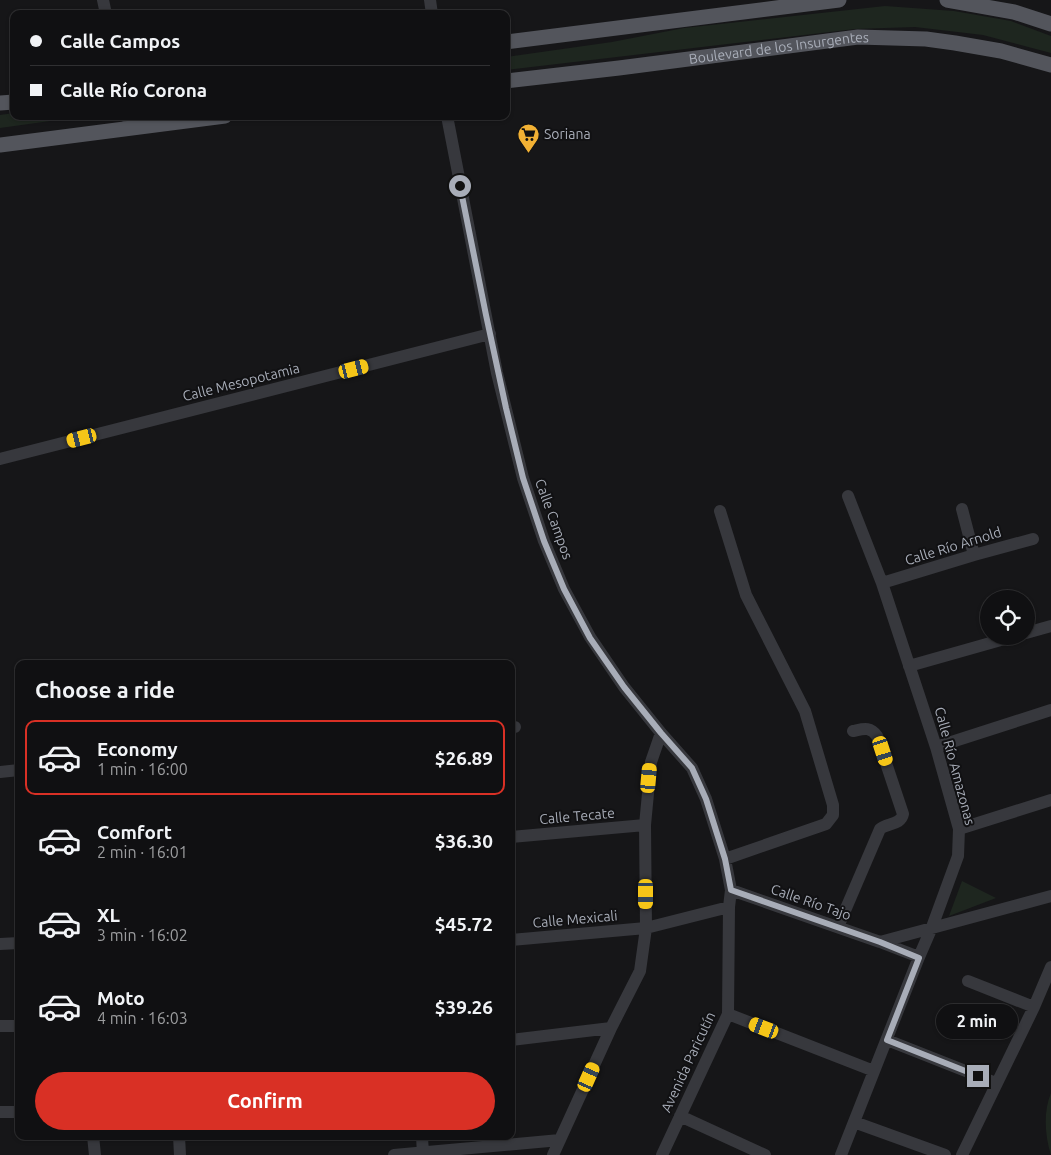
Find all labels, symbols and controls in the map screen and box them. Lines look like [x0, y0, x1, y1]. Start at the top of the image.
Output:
street label: Boulevard de los Insurgentes [688, 29, 869, 67]
text: Calle Campos [60, 30, 180, 52]
text: Calle Río Corona [60, 79, 207, 101]
supermarket icon: Soriana [516, 122, 540, 153]
place label: Soriana [544, 126, 591, 142]
route start [449, 175, 471, 197]
car [337, 358, 370, 380]
street label: Calle Mesopotamia [181, 360, 301, 404]
car [65, 427, 98, 449]
street label: Calle Campos [532, 477, 576, 561]
street label: Calle Río Arnold [903, 524, 1003, 568]
map controls [980, 590, 1035, 645]
button: locate [980, 590, 1035, 645]
text: Choose a ride [35, 677, 175, 702]
street label: Calle Río Amazonas [932, 705, 978, 827]
car [871, 734, 894, 768]
icon: car [37, 735, 82, 780]
text: Economy [97, 738, 178, 760]
text: $26.89 [435, 747, 493, 769]
text: 1 min · 16:00 [97, 760, 188, 778]
car [640, 762, 657, 794]
street label: Calle Tecate [539, 805, 615, 827]
icon: car [37, 818, 82, 863]
text: Comfort [97, 821, 172, 843]
text: $36.30 [435, 830, 493, 852]
text: 2 min · 16:01 [97, 843, 188, 861]
car [638, 879, 653, 909]
street label: Calle Río Tajo [769, 881, 853, 923]
icon: car [37, 901, 82, 946]
text: XL [97, 904, 120, 926]
street label: Calle Mexicali [532, 907, 618, 931]
text: $45.72 [435, 913, 493, 935]
text: 3 min · 16:02 [97, 926, 188, 944]
icon: car [37, 984, 82, 1029]
text: Moto [97, 987, 145, 1009]
text: $39.26 [435, 996, 493, 1018]
callout: 2 min [937, 1004, 1019, 1038]
text: 4 min · 16:03 [97, 1009, 188, 1027]
street label: Avenida Paricutín [658, 1009, 718, 1115]
text: 2 min [957, 1012, 997, 1030]
car [747, 1016, 780, 1040]
car [576, 1060, 601, 1094]
route end [967, 1065, 989, 1087]
button: Confirm [35, 1072, 495, 1130]

